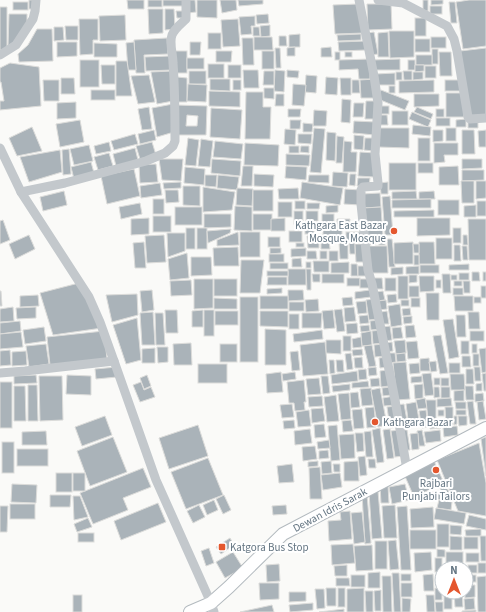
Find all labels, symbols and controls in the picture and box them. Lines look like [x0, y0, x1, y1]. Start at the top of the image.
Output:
place label: Kathgara East Bazar Mosque, Mosque [295, 218, 387, 246]
marker: Kathgara East Bazar Mosque, Mosque [389, 226, 399, 236]
place label: Kathgara Bazar [383, 415, 453, 430]
marker: Kathgara Bazar [370, 417, 380, 427]
marker: Rajbari Punjabi Tailors [431, 465, 441, 475]
place label: Rajbari Punjabi Tailors [402, 476, 470, 504]
street label: Dewan Idris Sarak [290, 484, 370, 536]
place label: Katgora Bus Stop [230, 540, 309, 555]
marker: Katgora Bus Stop [217, 542, 227, 552]
north arrow [434, 560, 474, 600]
text: N [450, 563, 458, 578]

